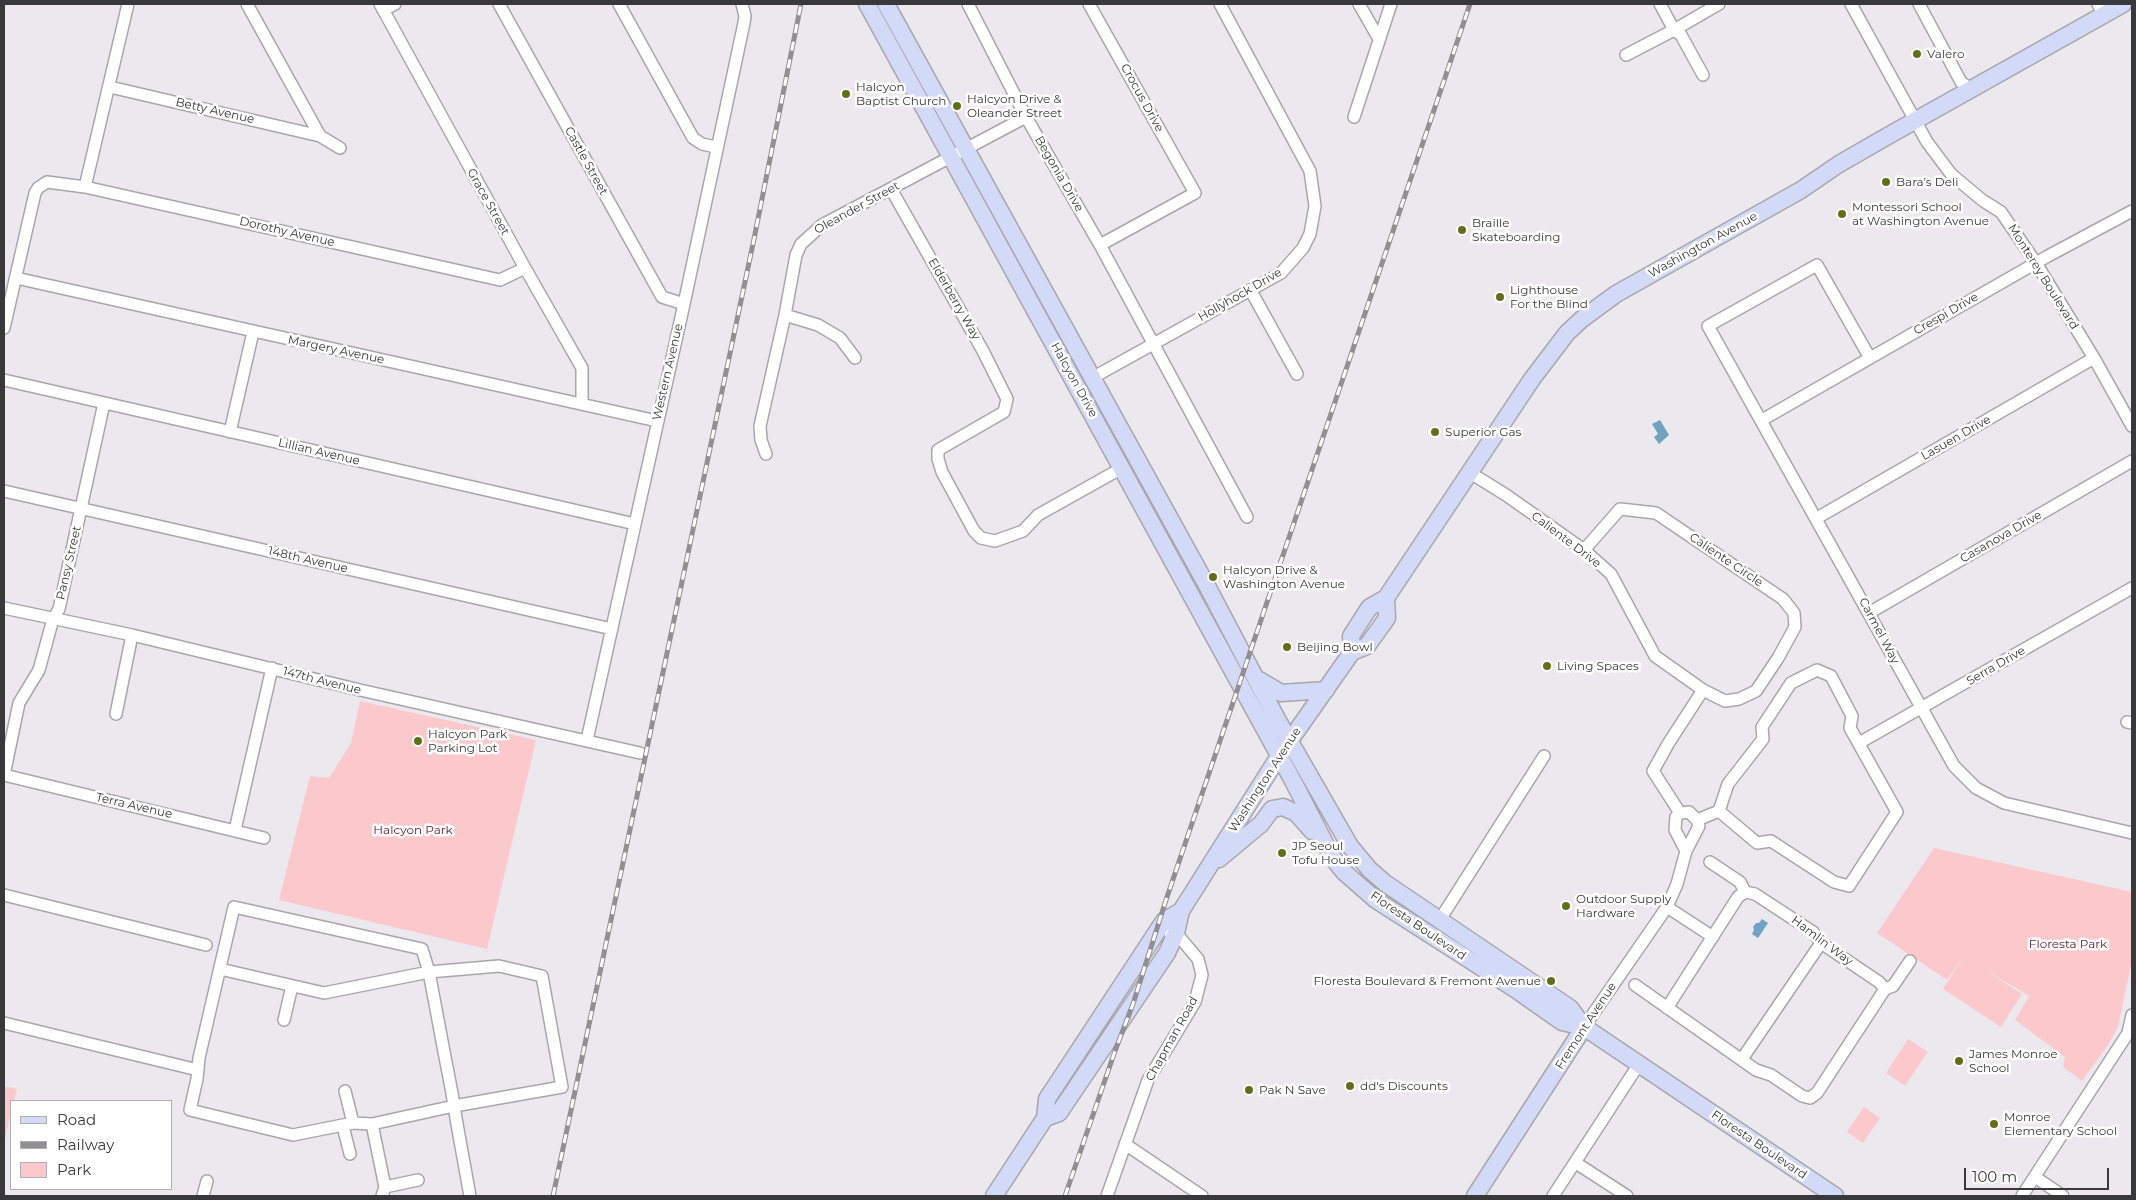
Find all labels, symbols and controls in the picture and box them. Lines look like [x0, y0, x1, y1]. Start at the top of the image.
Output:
place label: Valero [1927, 47, 1964, 61]
marker: Valero [1911, 48, 1923, 60]
street label: Crocus Drive [1117, 61, 1167, 135]
place label: Halcyon Baptist Church [856, 80, 946, 108]
marker: Halcyon Baptist Church [840, 88, 852, 100]
place label: Halcyon Drive & Oleander Street [967, 92, 1062, 120]
street label: Betty Avenue [174, 95, 256, 127]
marker: Halcyon Drive & Oleander Street [951, 100, 963, 112]
street label: Castle Street [561, 124, 611, 198]
street label: Begonia Drive [1032, 134, 1086, 214]
street label: Grace Street [464, 166, 512, 238]
place label: Bara’s Deli [1896, 175, 1958, 189]
marker: Bara’s Deli [1880, 176, 1892, 188]
street label: Oleander Street [812, 179, 902, 237]
place label: Montessori School at Washington Avenue [1852, 200, 1989, 228]
marker: Montessori School at Washington Avenue [1836, 208, 1848, 220]
street label: Washington Avenue [1646, 209, 1760, 281]
street label: Dorothy Avenue [238, 214, 336, 250]
place label: Braille Skateboarding [1472, 216, 1560, 244]
street label: Monterey Boulevard [2005, 222, 2081, 332]
marker: Braille Skateboarding [1456, 224, 1468, 236]
street label: Elderberry Way [925, 256, 983, 342]
street label: Hollyhock Drive [1196, 265, 1284, 325]
place label: Lighthouse For the Blind [1510, 283, 1588, 311]
street label: Crespi Drive [1911, 290, 1981, 338]
marker: Lighthouse For the Blind [1494, 291, 1506, 303]
street label: Western Avenue [650, 322, 686, 422]
street label: Margery Avenue [286, 333, 386, 367]
street label: Halcyon Drive [1048, 340, 1100, 420]
street label: Lasuen Drive [1919, 412, 1993, 464]
place label: Superior Gas [1445, 425, 1521, 439]
marker: Superior Gas [1429, 426, 1441, 438]
street label: Lillian Avenue [277, 436, 361, 468]
street label: Casanova Drive [1958, 508, 2044, 566]
street label: Caliente Drive [1528, 509, 1604, 571]
street label: Pansy Street [54, 525, 84, 601]
street label: Caliente Circle [1686, 530, 1766, 590]
street label: 148th Avenue [267, 544, 349, 576]
place label: Halcyon Drive & Washington Avenue [1223, 563, 1345, 591]
marker: Halcyon Drive & Washington Avenue [1207, 571, 1219, 583]
street label: Carmel Way [1856, 596, 1902, 666]
place label: Beijing Bowl [1297, 640, 1373, 654]
marker: Beijing Bowl [1281, 641, 1293, 653]
street label: Serra Drive [1964, 643, 2028, 689]
place label: Living Spaces [1557, 659, 1639, 673]
marker: Living Spaces [1541, 660, 1553, 672]
street label: 147th Avenue [281, 664, 363, 698]
street label: Washington Avenue [1226, 725, 1304, 835]
place label: Halcyon Park Parking Lot [428, 727, 507, 755]
marker: Halcyon Park Parking Lot [412, 735, 424, 747]
street label: Terra Avenue [94, 790, 174, 822]
park label: Halcyon Park [373, 823, 453, 837]
place label: JP Seoul Tofu House [1292, 839, 1359, 867]
marker: JP Seoul Tofu House [1276, 847, 1288, 859]
street label: Floresta Boulevard [1368, 889, 1468, 963]
place label: Outdoor Supply Hardware [1576, 892, 1671, 920]
marker: Outdoor Supply Hardware [1560, 900, 1572, 912]
street label: Hamlin Way [1788, 913, 1856, 969]
park label: Floresta Park [2029, 937, 2107, 951]
place label: Floresta Boulevard & Fremont Avenue [1314, 974, 1541, 988]
marker: Floresta Boulevard & Fremont Avenue [1545, 975, 1557, 987]
street label: Fremont Avenue [1552, 980, 1620, 1072]
street label: Chapman Road [1143, 994, 1201, 1084]
place label: James Monroe School [1969, 1047, 2058, 1075]
marker: James Monroe School [1953, 1055, 1965, 1067]
place label: dd's Discounts [1360, 1079, 1448, 1093]
marker: dd's Discounts [1344, 1080, 1356, 1092]
place label: Pak N Save [1259, 1083, 1326, 1097]
marker: Pak N Save [1243, 1084, 1255, 1096]
legend [10, 1100, 172, 1190]
street label: Floresta Boulevard [1709, 1108, 1809, 1182]
text: Road [57, 1110, 96, 1129]
place label: Monroe Elementary School [2004, 1110, 2117, 1138]
marker: Monroe Elementary School [1988, 1118, 2000, 1130]
text: Railway [57, 1135, 114, 1154]
scale bar [1966, 1158, 2111, 1190]
text: Park [57, 1160, 91, 1179]
text: 100 m [1972, 1167, 2017, 1186]

